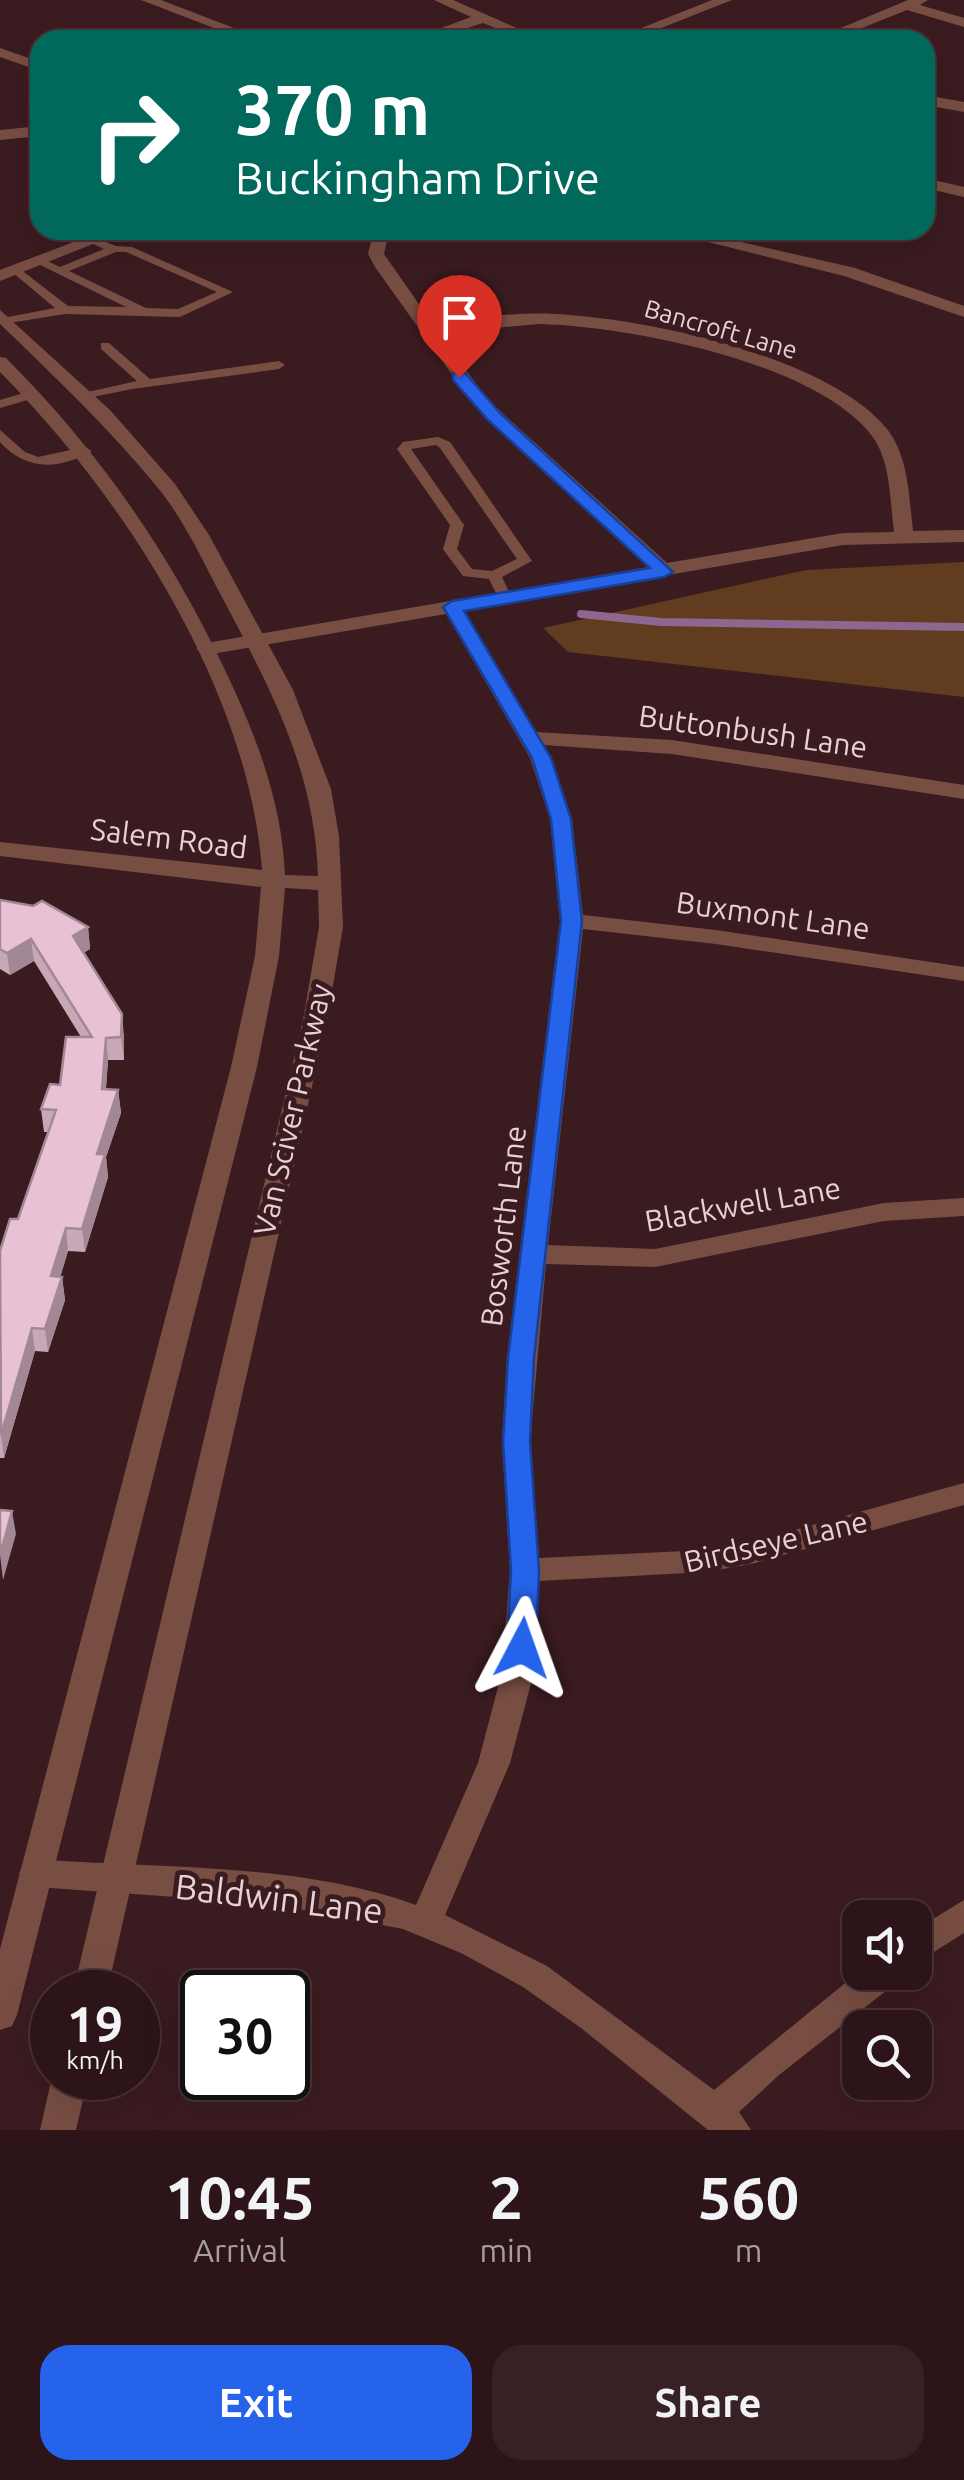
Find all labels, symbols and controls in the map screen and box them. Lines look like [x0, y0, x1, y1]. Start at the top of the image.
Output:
icon: right [70, 70, 200, 200]
text: 370 m [235, 70, 430, 148]
text: Buckingham Drive [235, 152, 600, 203]
pin [417, 275, 502, 378]
icon: arrive [432, 290, 487, 345]
street label: Bancroft Lane [641, 294, 801, 364]
street label: Buttonbush Lane [637, 698, 870, 764]
street label: Salem Road [89, 812, 249, 864]
street label: Buxmont Lane [674, 885, 872, 945]
street label: Van Sciver Parkway [247, 981, 337, 1239]
street label: Bosworth Lane [474, 1124, 532, 1328]
street label: Blackwell Lane [642, 1170, 843, 1238]
street label: Birdseye Lane [681, 1503, 871, 1579]
position arrow [470, 1596, 574, 1700]
street label: Baldwin Lane [173, 1865, 385, 1931]
map controls [842, 1900, 932, 2100]
button: sound [842, 1900, 932, 1990]
speed limit sign: 30 [180, 1970, 310, 2100]
text: 19 [67, 1995, 123, 2051]
button: search [842, 2010, 932, 2100]
text: km/h [66, 2046, 124, 2074]
text: 10:45 [165, 2163, 315, 2230]
text: 2 [489, 2163, 523, 2230]
text: 560 [698, 2163, 799, 2230]
text: Arrival [193, 2232, 286, 2268]
text: min [479, 2232, 533, 2268]
text: m [735, 2232, 762, 2268]
button: Exit [40, 2345, 472, 2460]
button: Share [492, 2345, 924, 2460]

